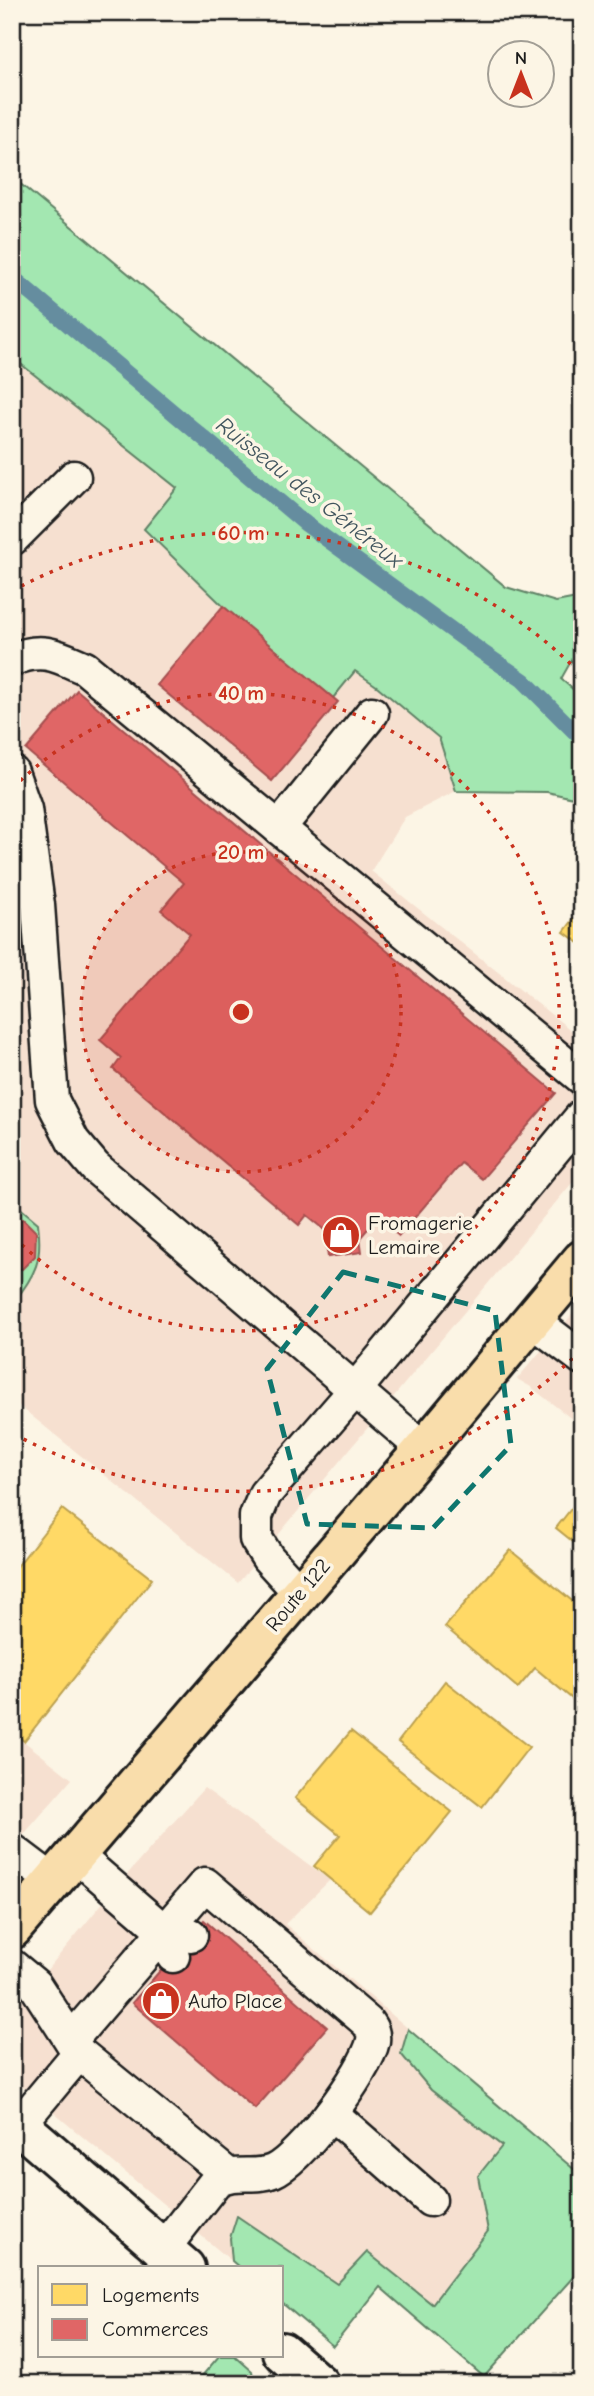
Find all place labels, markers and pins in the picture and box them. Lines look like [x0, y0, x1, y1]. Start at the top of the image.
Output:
centre of rings [229, 1000, 253, 1024]
place label: Fromagerie Lemaire [368, 1211, 473, 1259]
shop icon: Fromagerie Lemaire [320, 1214, 362, 1256]
shop icon: Auto Place [140, 1980, 182, 2022]
place label: Auto Place [188, 1989, 282, 2013]

